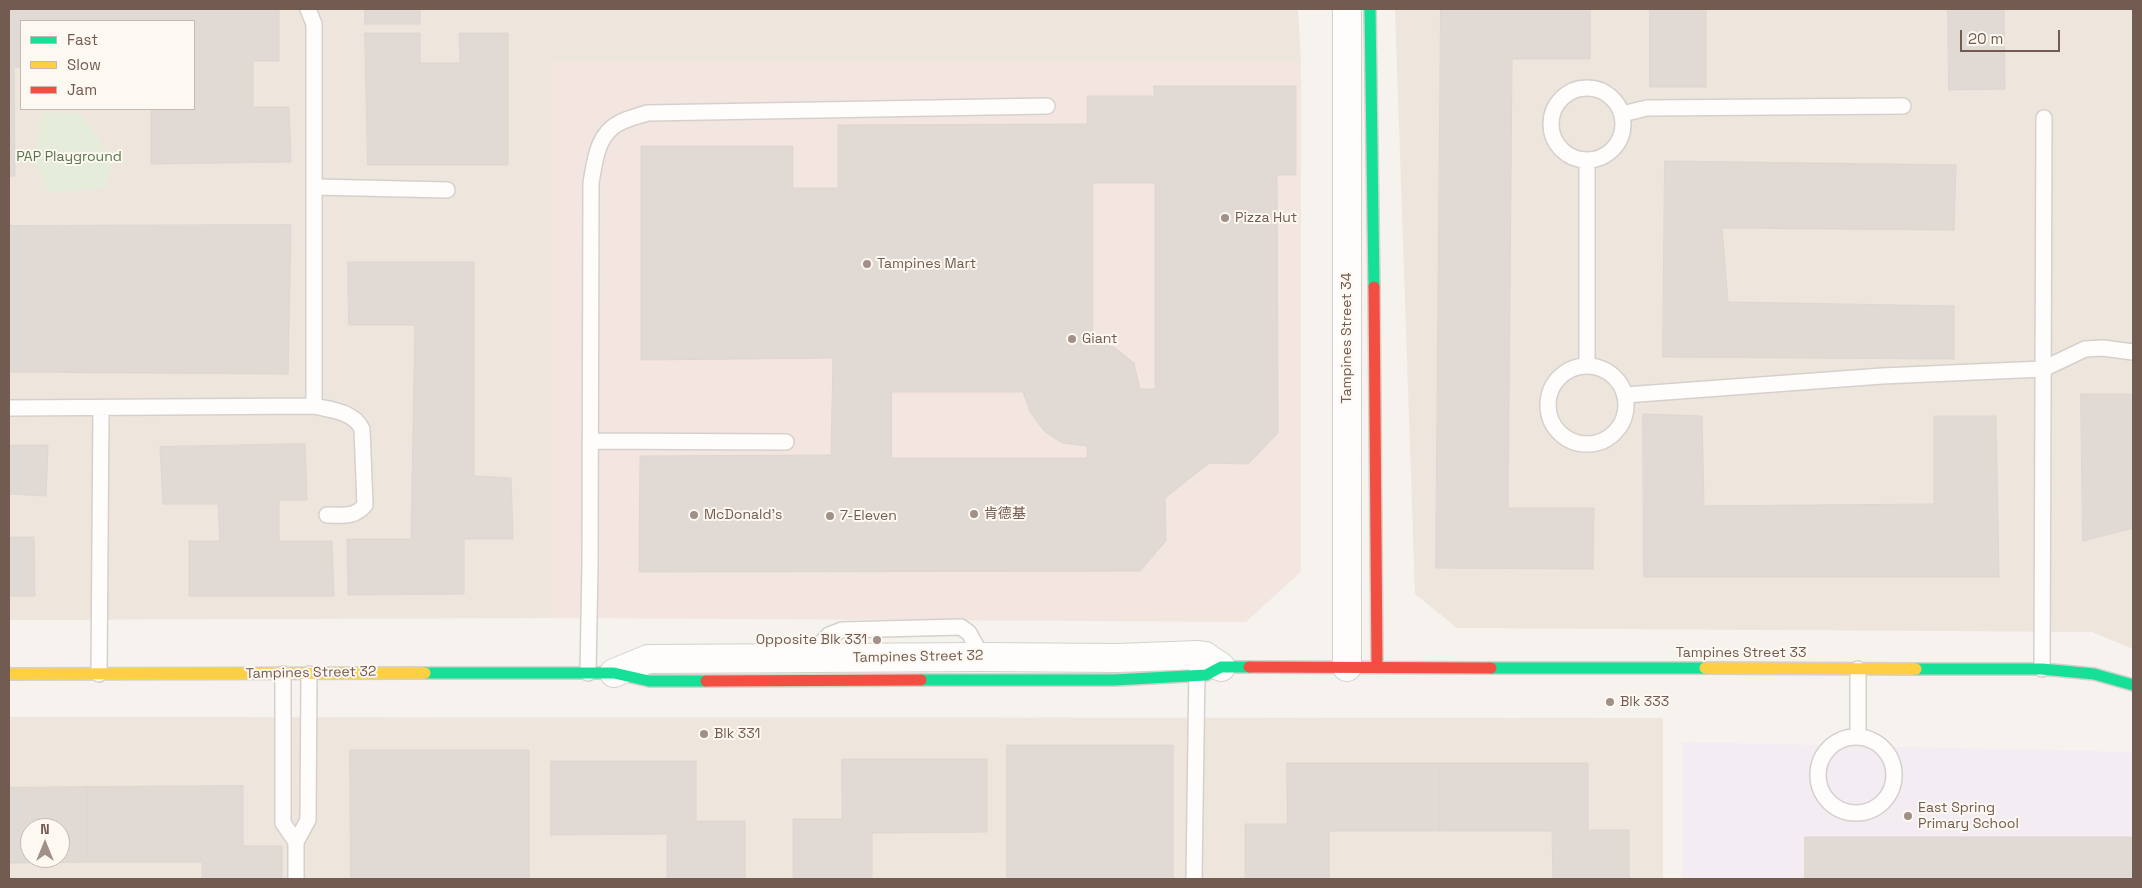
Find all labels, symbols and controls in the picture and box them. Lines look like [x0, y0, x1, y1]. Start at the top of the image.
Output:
legend [20, 20, 195, 110]
scale bar [1962, 20, 2062, 52]
text: 20 m [1968, 29, 2003, 48]
text: Fast [67, 30, 98, 49]
text: Slow [67, 55, 101, 74]
text: Jam [67, 80, 97, 99]
park label: PAP Playground [16, 149, 122, 165]
place label: Pizza Hut [1235, 210, 1297, 226]
marker: Pizza Hut [1219, 212, 1231, 224]
place label: Tampines Mart [877, 256, 976, 272]
marker: Tampines Mart [861, 258, 873, 270]
street label: Tampines Street 34 [1339, 273, 1355, 403]
place label: Giant [1082, 331, 1118, 347]
marker: Giant [1066, 333, 1078, 345]
place label: 肯德基 [984, 506, 1026, 522]
place label: McDonald's [704, 507, 782, 523]
place label: 7-Eleven [840, 508, 897, 524]
marker: 肯德基 [968, 508, 980, 520]
marker: McDonald's [688, 509, 700, 521]
marker: 7-Eleven [824, 510, 836, 522]
place label: Opposite Blk 331 [756, 632, 867, 648]
marker: Opposite Blk 331 [871, 634, 883, 646]
street label: Tampines Street 33 [1676, 645, 1806, 661]
street label: Tampines Street 32 [853, 647, 983, 667]
street label: Tampines Street 32 [246, 663, 376, 683]
place label: Blk 333 [1620, 694, 1669, 710]
marker: Blk 333 [1604, 696, 1616, 708]
place label: Blk 331 [714, 726, 760, 742]
marker: Blk 331 [698, 728, 710, 740]
place label: East Spring Primary School [1918, 800, 2019, 832]
marker: East Spring Primary School [1902, 810, 1914, 822]
north arrow [20, 818, 70, 868]
text: N [40, 820, 50, 838]

